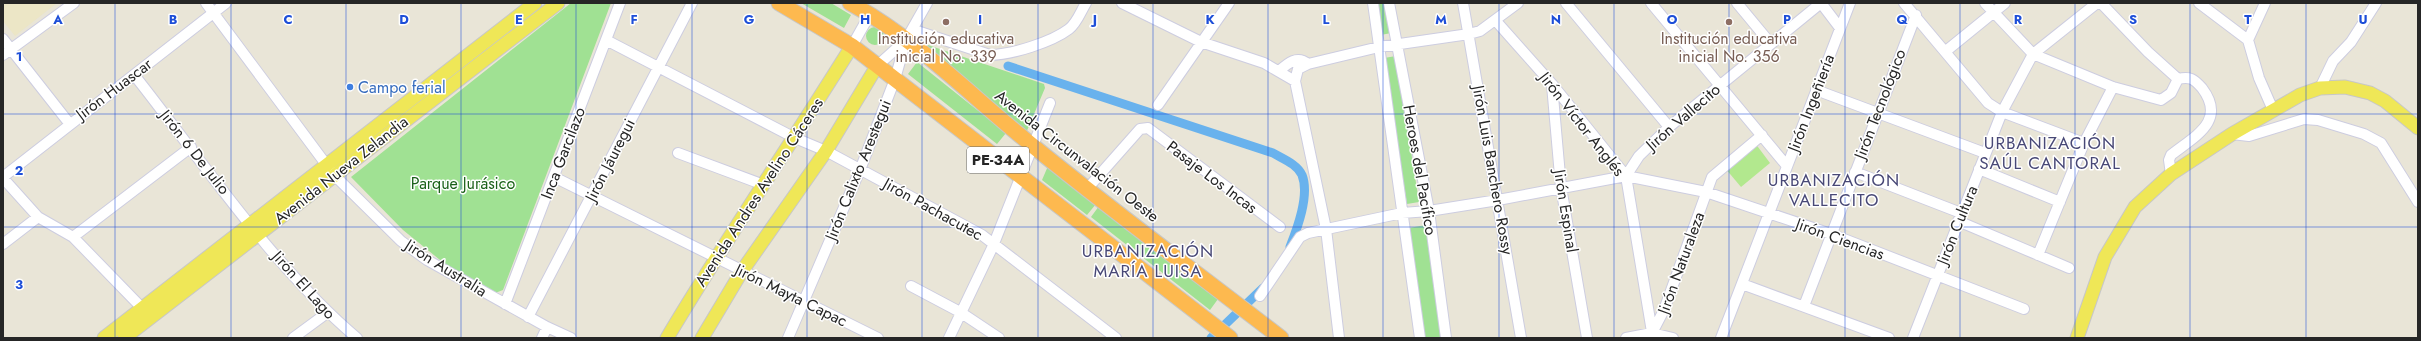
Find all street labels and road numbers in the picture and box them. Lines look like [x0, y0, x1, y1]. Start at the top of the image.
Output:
street label: Jirón Tecnológico [1848, 45, 1912, 164]
street label: Jirón Ingeñiería [1781, 51, 1840, 157]
street label: Jirón Huascar [70, 52, 157, 126]
street label: Jirón Víctor Anglés [1533, 65, 1630, 181]
street label: Jirón Vallecito [1639, 78, 1725, 157]
street label: Jirón Luis Banchero Rossy [1466, 82, 1519, 257]
street label: Avenida Circunvalación Oeste [990, 84, 1164, 228]
street label: Avenida Andres Avelino Cáceres [689, 93, 829, 291]
street label: Jirón Calixto Arestegui [818, 96, 897, 246]
street label: Jirón 6 De Julio [153, 103, 236, 199]
street label: Inca Garcilazo [535, 103, 591, 202]
street label: Heroes del Pacífico [1397, 103, 1443, 237]
street label: Avenida Nueva Zelandia [269, 110, 413, 230]
street label: Jirón Jáuregui [578, 115, 641, 207]
street label: Pasaje Los Incas [1162, 135, 1262, 219]
road number: PE-34A [967, 147, 1029, 173]
street label: Jirón Espinal [1548, 166, 1584, 254]
street label: Jirón Pachacutec [877, 171, 987, 246]
street label: Jirón Cultura [1930, 182, 1983, 270]
street label: Jirón Naturaleza [1651, 209, 1710, 319]
street label: Jirón Ciencias [1791, 212, 1888, 266]
street label: Jirón Australia [399, 233, 491, 302]
street label: Jirón El Lago [266, 244, 341, 325]
street label: Jirón Mayta Capac [729, 257, 851, 332]

